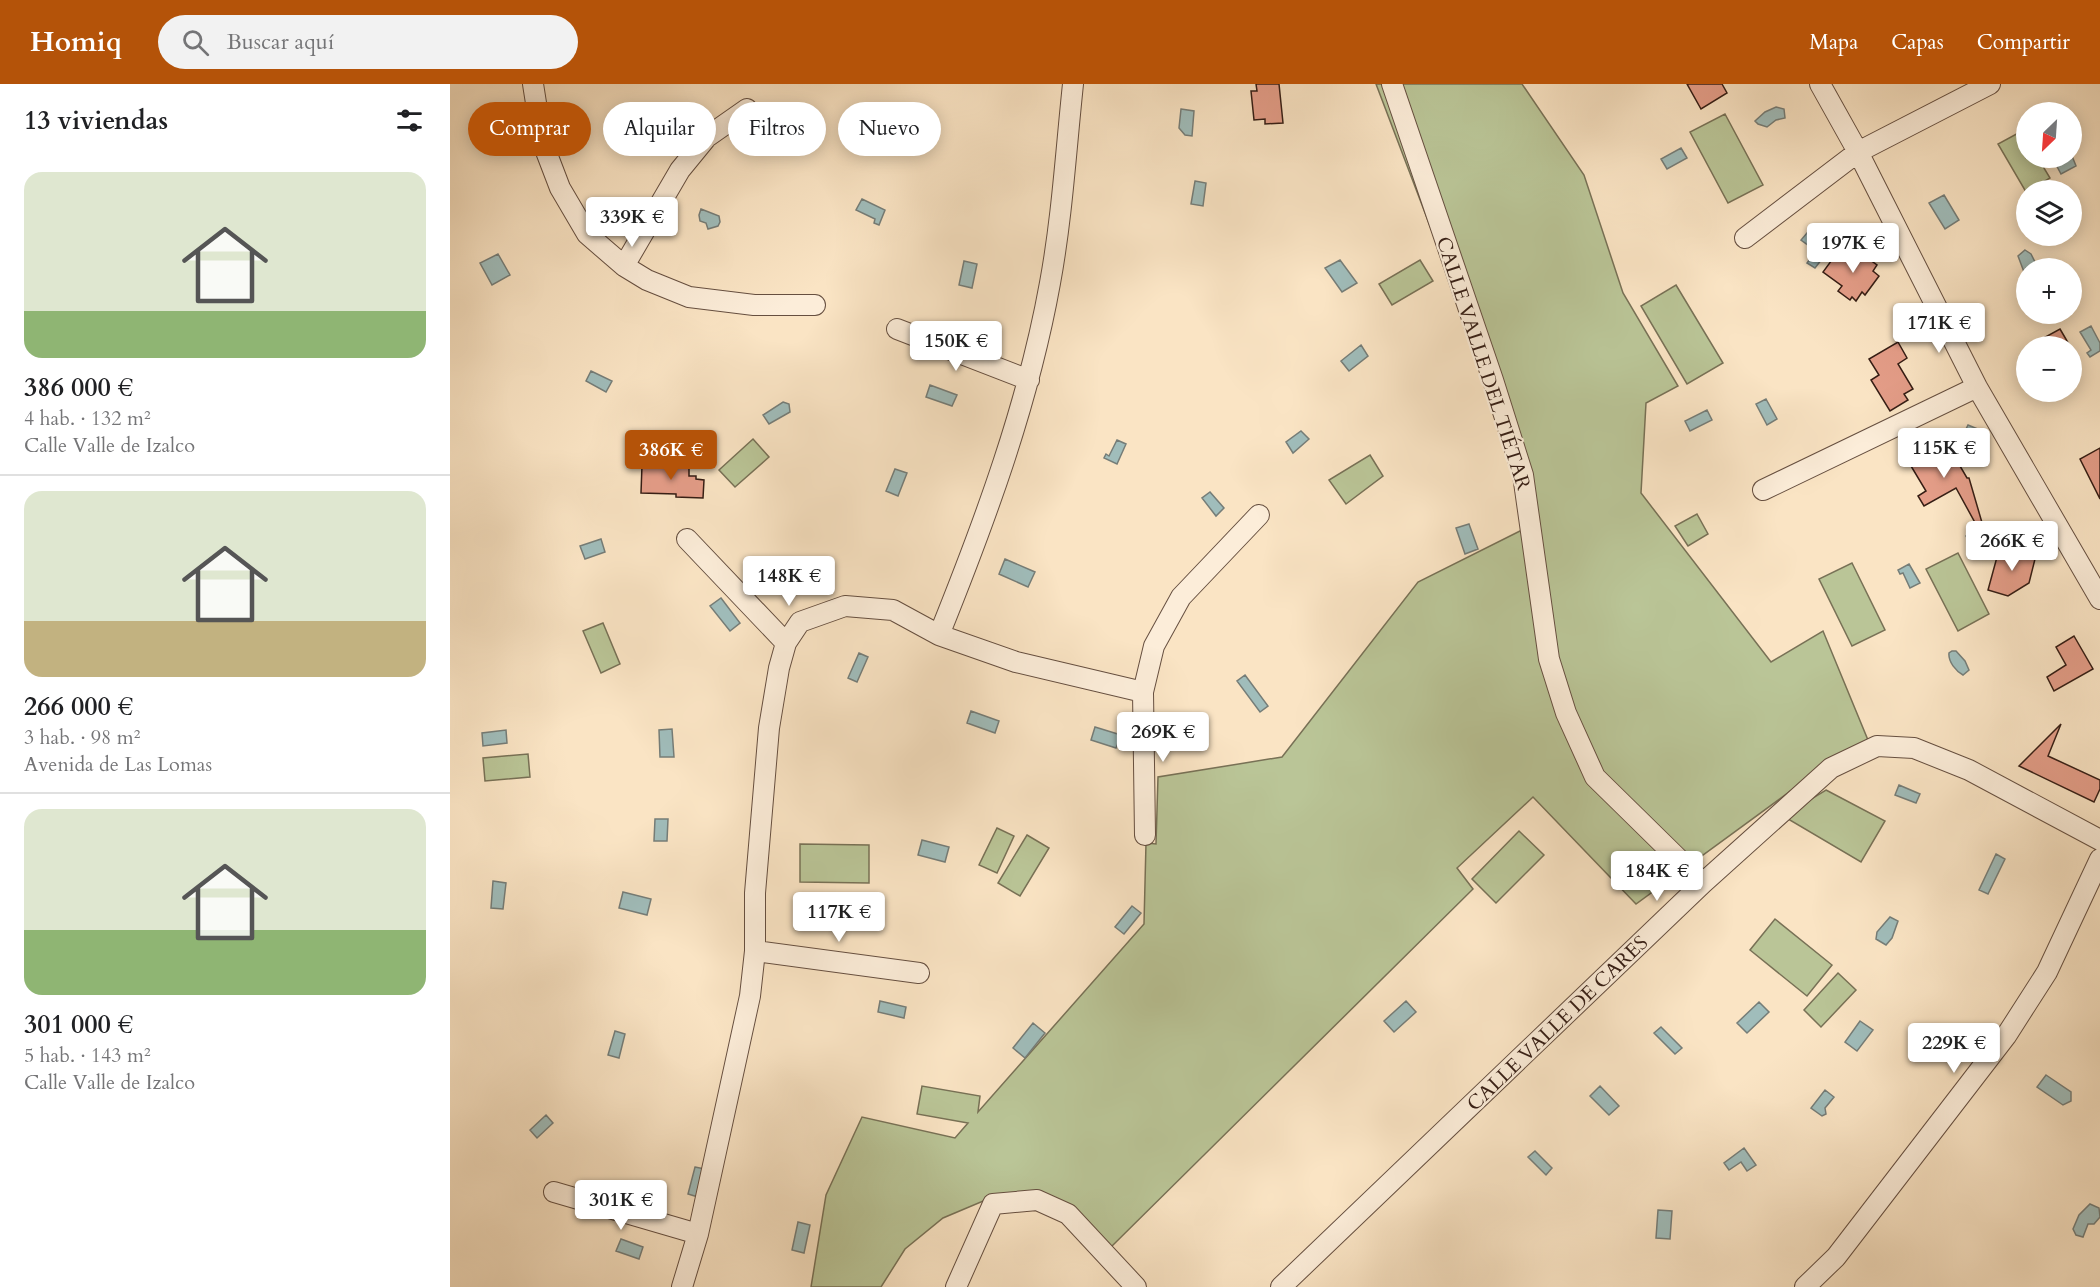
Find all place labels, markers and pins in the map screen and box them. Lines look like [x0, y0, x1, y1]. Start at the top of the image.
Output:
pin: 339K € [583, 197, 681, 248]
pin: 197K € [1804, 223, 1902, 274]
pin: 171K € [1890, 303, 1988, 354]
pin: 150K € [907, 321, 1005, 372]
pin: 115K € [1895, 428, 1993, 479]
pin: 386K € [622, 430, 720, 481]
pin: 266K € [1963, 521, 2061, 572]
pin: 148K € [740, 556, 838, 607]
pin: 269K € [1114, 712, 1212, 763]
pin: 184K € [1608, 851, 1706, 902]
pin: 117K € [790, 892, 888, 943]
pin: 229K € [1905, 1023, 2003, 1074]
pin: 301K € [572, 1180, 670, 1231]

